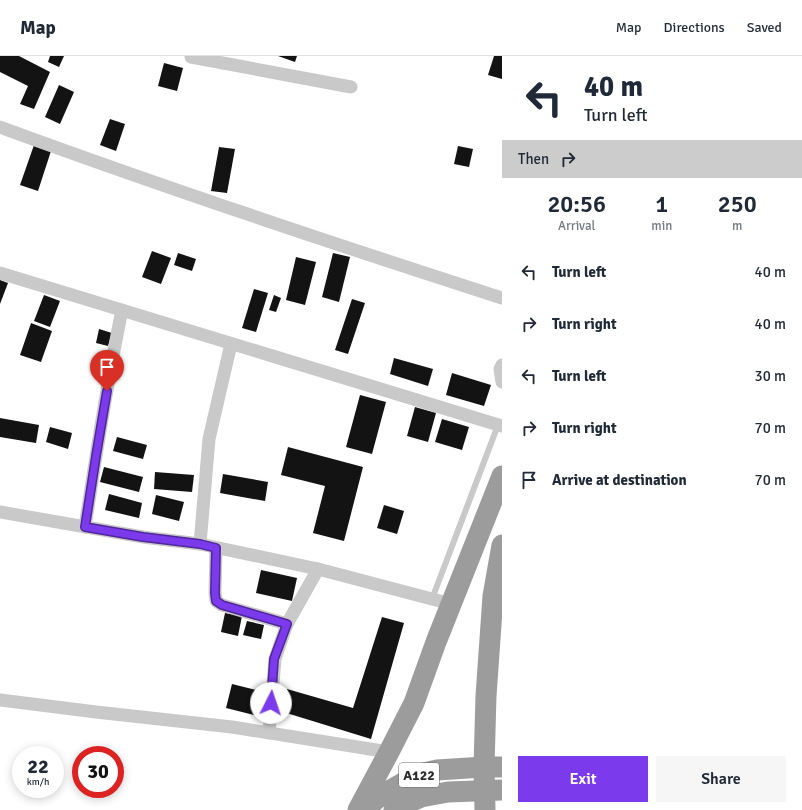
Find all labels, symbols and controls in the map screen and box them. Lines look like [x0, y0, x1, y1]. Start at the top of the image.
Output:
text: Map [20, 16, 56, 40]
text: Map [616, 19, 642, 36]
text: Directions [664, 19, 725, 36]
text: Saved [747, 19, 782, 36]
text: 40 m [584, 70, 643, 104]
icon: left [518, 72, 570, 124]
text: Turn left [584, 104, 647, 126]
icon: right [557, 148, 579, 170]
text: Then [518, 150, 549, 168]
text: 20:56 [547, 189, 606, 219]
text: 1 [655, 189, 668, 219]
text: 250 [718, 189, 757, 219]
text: Arrival [558, 218, 595, 234]
text: min [651, 218, 672, 234]
text: m [732, 218, 742, 234]
icon: left [518, 261, 540, 283]
text: Turn left [552, 263, 606, 281]
text: 40 m [755, 263, 786, 281]
icon: right [518, 313, 540, 335]
text: Turn right [552, 315, 617, 333]
text: 40 m [755, 315, 786, 333]
pin [90, 350, 124, 391]
icon: arrive [96, 356, 118, 378]
icon: left [518, 365, 540, 387]
text: Turn left [552, 367, 606, 385]
text: 30 m [755, 367, 786, 385]
icon: right [518, 417, 540, 439]
text: Turn right [552, 419, 617, 437]
text: 70 m [755, 419, 786, 437]
icon: arrive [518, 469, 540, 491]
text: Arrive at destination [552, 471, 687, 489]
text: 70 m [755, 471, 786, 489]
position arrow [250, 682, 292, 724]
speed limit sign: 30 [72, 746, 124, 798]
text: 22 [27, 754, 49, 779]
button: Exit [518, 756, 648, 802]
button: Share [656, 756, 786, 802]
road number: A122 [399, 763, 439, 787]
text: km/h [27, 776, 49, 788]

